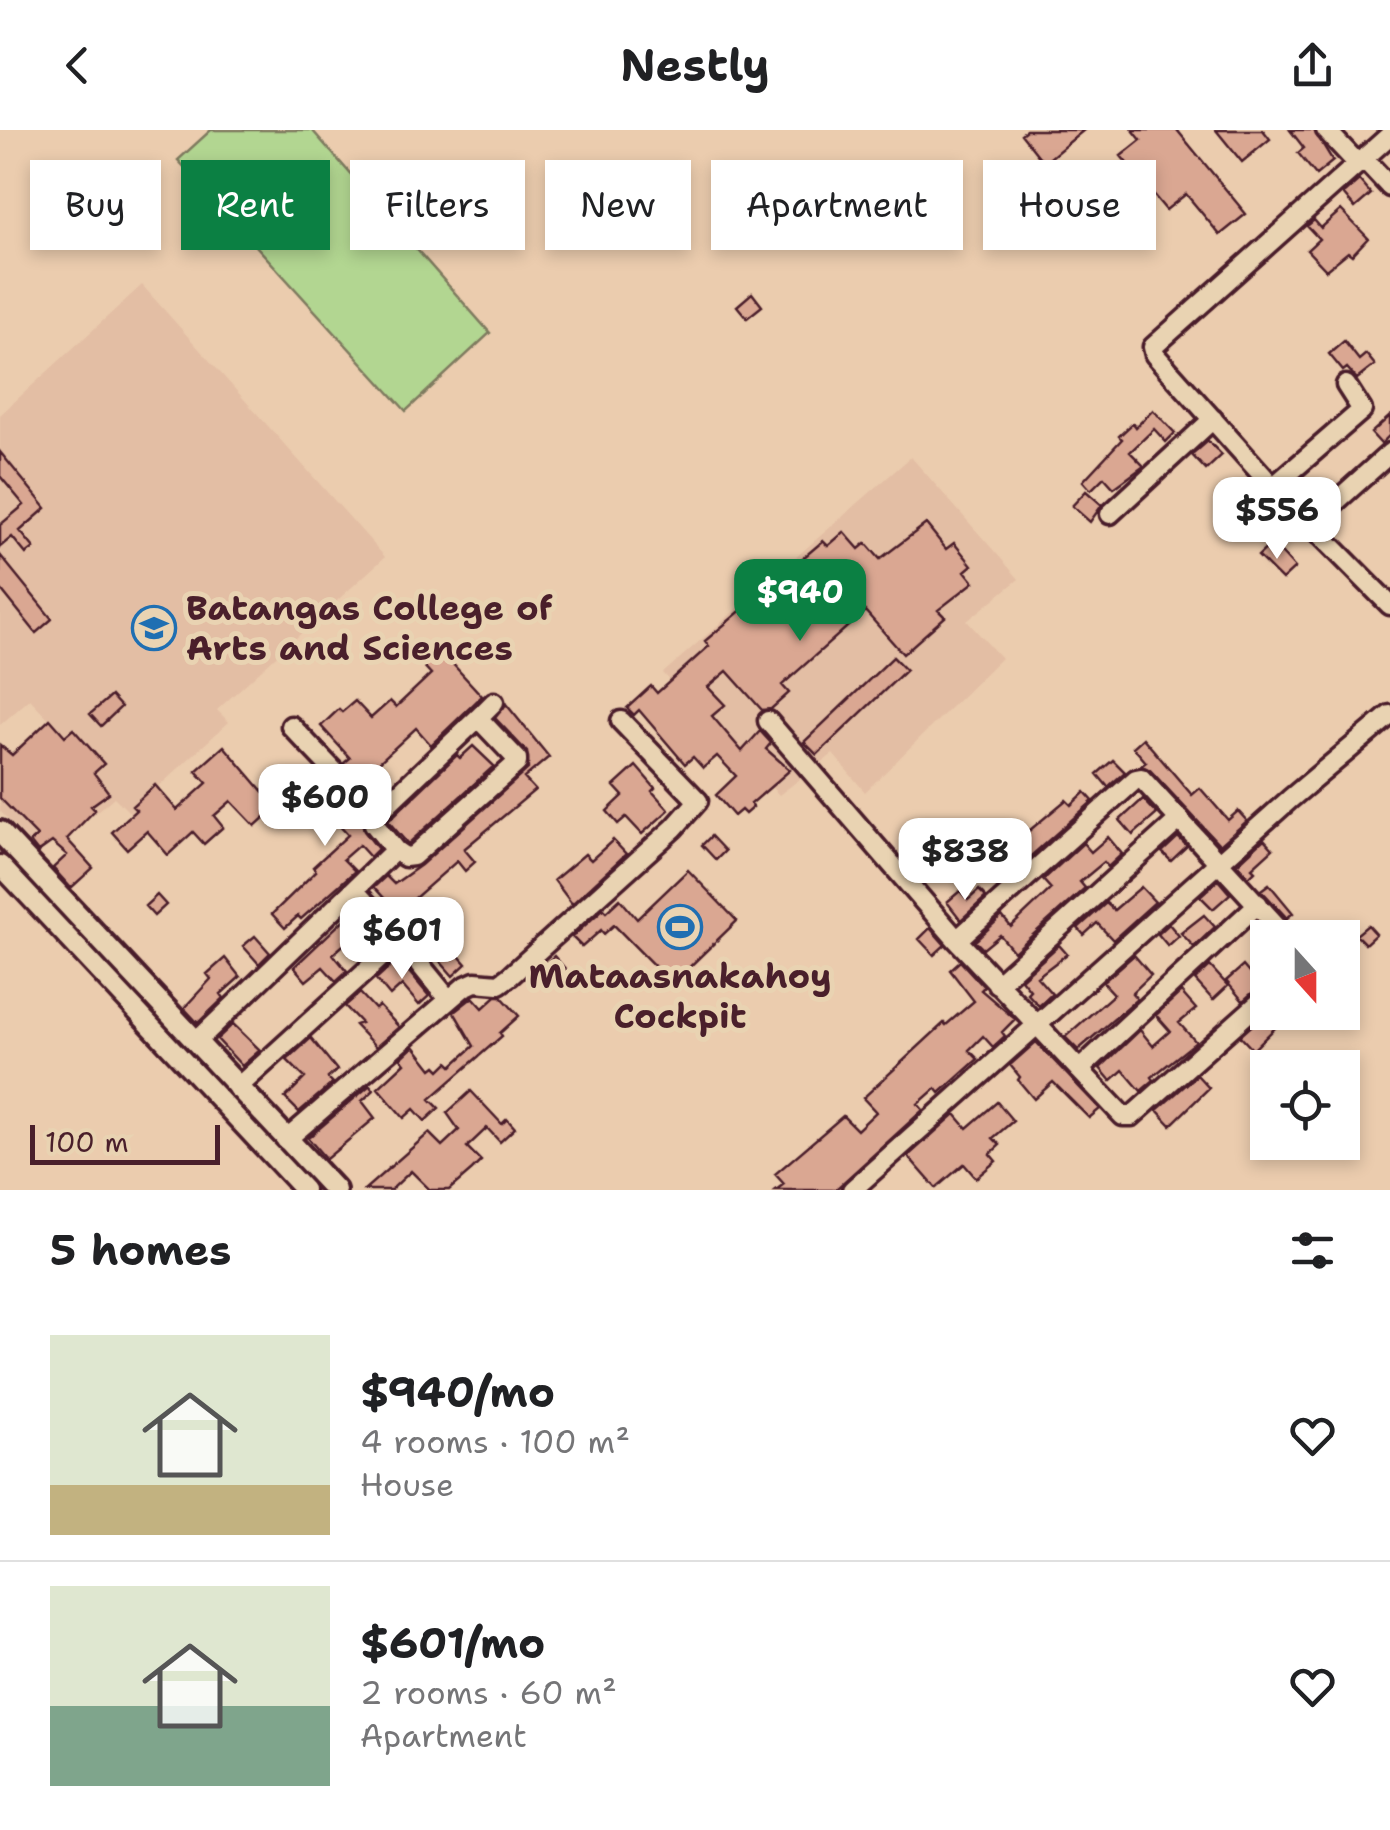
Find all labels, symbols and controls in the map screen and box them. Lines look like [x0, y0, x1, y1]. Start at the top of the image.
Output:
text: Nestly [620, 35, 770, 95]
icon: back [50, 38, 105, 93]
icon: share [1285, 38, 1340, 93]
chip: Buy [30, 160, 161, 250]
chip: Rent [181, 160, 330, 250]
chip: Filters [350, 160, 525, 250]
chip: New [545, 160, 691, 250]
chip: Apartment [711, 160, 963, 250]
chip: House [983, 160, 1156, 250]
pin: $556 [1218, 477, 1336, 562]
text: $556 [1235, 488, 1319, 531]
pin: $940 [741, 559, 859, 644]
text: $940 [756, 570, 844, 613]
place label: Batangas College of Arts and Sciences [186, 584, 553, 671]
school or university icon: Batangas College of Arts and Sciences [131, 605, 177, 651]
pin: $600 [266, 764, 384, 849]
text: $600 [281, 775, 369, 818]
pin: $838 [906, 818, 1024, 903]
text: $838 [921, 829, 1009, 872]
pin: $601 [343, 897, 461, 982]
sports icon: Mataasnakahoy Cockpit [657, 904, 703, 950]
text: $601 [362, 908, 442, 951]
north arrow [1250, 920, 1360, 1030]
map controls [1250, 920, 1360, 1160]
place label: Mataasnakahoy Cockpit [528, 952, 832, 1039]
button: locate [1250, 1050, 1360, 1160]
scale bar [30, 1120, 220, 1164]
text: 100 m [45, 1123, 129, 1161]
text: 5 homes [50, 1222, 231, 1278]
icon: filters [1285, 1223, 1340, 1278]
text: $940/mo [360, 1364, 555, 1420]
icon: home [130, 1375, 250, 1495]
icon: heart [1285, 1408, 1340, 1463]
text: 4 rooms · 100 m² [360, 1420, 630, 1463]
text: House [360, 1463, 454, 1506]
text: $601/mo [360, 1615, 545, 1671]
icon: home [130, 1626, 250, 1746]
icon: heart [1285, 1659, 1340, 1714]
text: 2 rooms · 60 m² [360, 1671, 617, 1714]
text: Apartment [360, 1714, 527, 1757]

